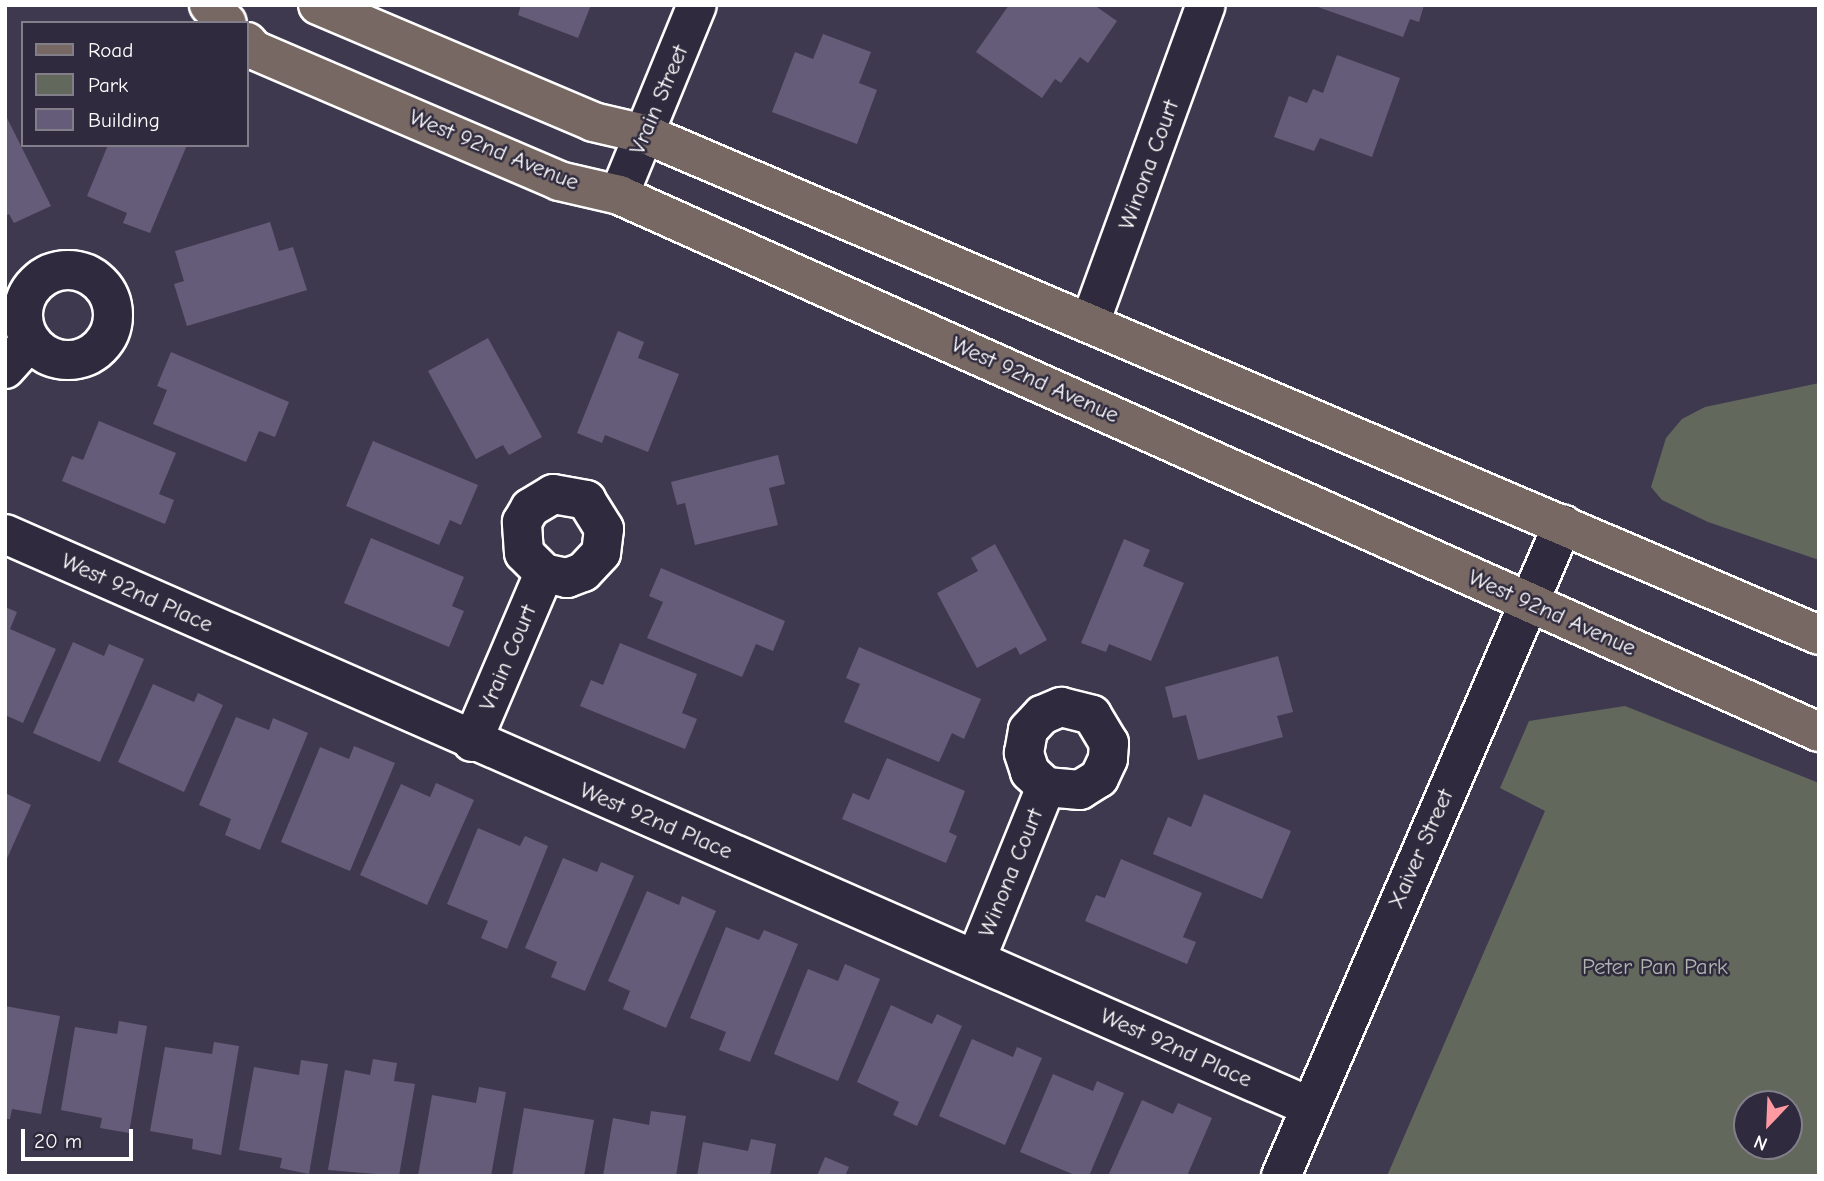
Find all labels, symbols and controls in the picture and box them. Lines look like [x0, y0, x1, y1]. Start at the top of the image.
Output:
legend [21, 21, 248, 147]
text: Road [88, 38, 133, 62]
street label: Vrain Street [624, 41, 694, 159]
text: Park [88, 73, 128, 97]
street label: Winona Court [1113, 96, 1185, 234]
street label: West 92nd Avenue [405, 103, 583, 197]
text: Building [88, 108, 160, 132]
street label: West 92nd Avenue [947, 331, 1123, 429]
street label: West 92nd Place [57, 547, 217, 639]
street label: West 92nd Avenue [1464, 564, 1640, 662]
street label: Vrain Court [473, 601, 543, 715]
street label: West 92nd Place [576, 776, 736, 866]
street label: Xaiver Street [1382, 785, 1460, 913]
street label: Winona Court [973, 805, 1049, 941]
park label: Peter Pan Park [1582, 953, 1728, 981]
street label: West 92nd Place [1096, 1002, 1256, 1094]
north arrow [1733, 1090, 1803, 1160]
scale bar [24, 1114, 136, 1158]
text: 20 m [34, 1129, 82, 1153]
text: N [1751, 1130, 1771, 1155]

